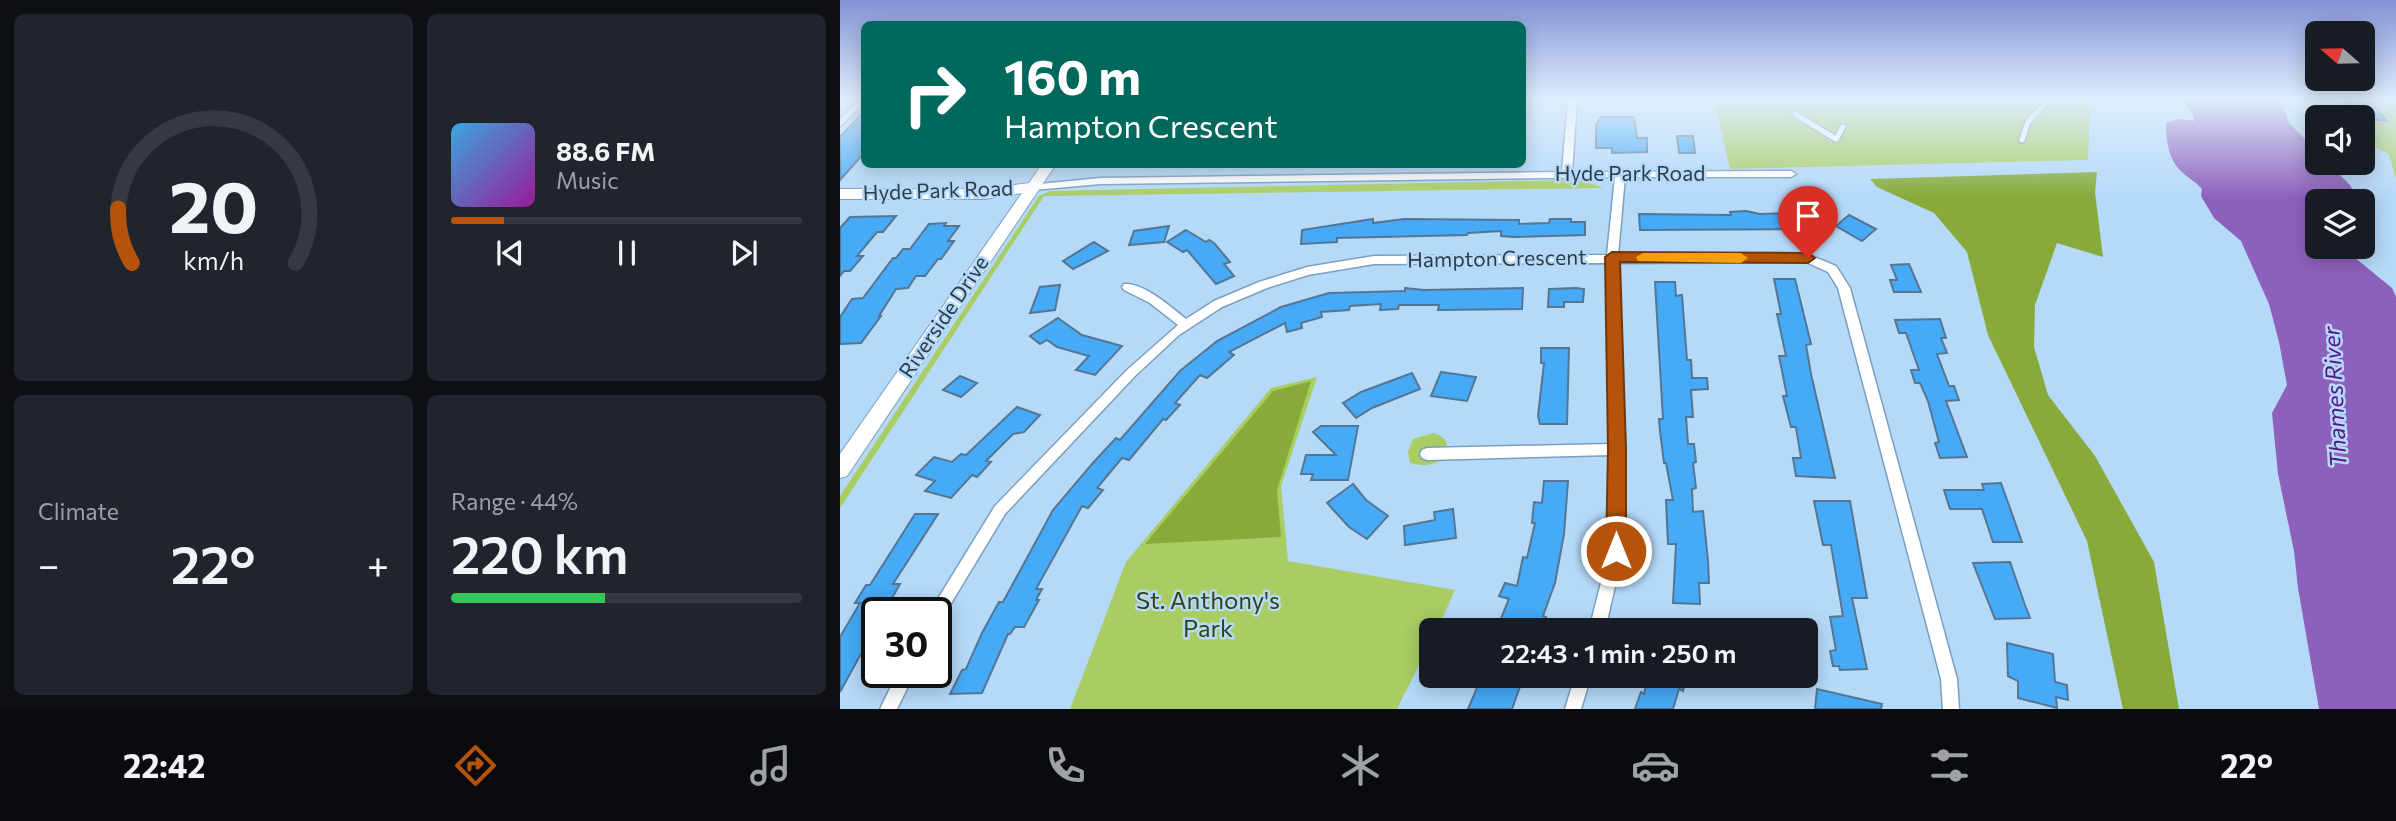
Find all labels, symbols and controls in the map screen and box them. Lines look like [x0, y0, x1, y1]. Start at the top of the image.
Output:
north arrow [2305, 21, 2375, 91]
map controls [2305, 21, 2375, 259]
text: 160 m [1004, 45, 1141, 105]
icon: right [889, 49, 980, 140]
text: Hampton Crescent [1004, 105, 1278, 145]
button: sound [2305, 105, 2375, 175]
text: 88.6 FM [556, 135, 655, 166]
text: 20 [169, 160, 258, 249]
street label: Hyde Park Road [1555, 160, 1705, 185]
text: Music [556, 166, 619, 194]
street label: Hyde Park Road [862, 174, 1014, 205]
pin [1778, 186, 1838, 258]
button: layers [2305, 189, 2375, 259]
icon: arrive [1789, 197, 1827, 235]
icon: previous [491, 234, 529, 272]
icon: pause [608, 234, 646, 272]
icon: next [725, 234, 763, 272]
street label: Hampton Crescent [1407, 243, 1587, 272]
text: km/h [183, 245, 244, 275]
street label: Riverside Drive [893, 250, 993, 382]
water label: Thames River [2316, 325, 2352, 468]
text: Range · 44% [451, 487, 578, 515]
text: Climate [38, 497, 119, 525]
position arrow [1579, 514, 1653, 588]
text: 220 km [451, 521, 628, 585]
text: 22° [171, 531, 255, 595]
text: − [38, 540, 60, 587]
text: + [367, 540, 389, 587]
park label: St. Anthony's Park [1136, 585, 1280, 642]
speed limit sign: 30 [861, 597, 952, 688]
text: 22:43 · 1 min · 250 m [1501, 637, 1736, 668]
icon: directions [451, 741, 500, 790]
icon: music [746, 741, 795, 790]
icon: phone [1041, 741, 1090, 790]
icon: climate [1336, 741, 1385, 790]
icon: car [1631, 741, 1680, 790]
icon: filters [1925, 741, 1974, 790]
text: 22:42 [123, 745, 205, 785]
text: 22° [2220, 745, 2273, 785]

